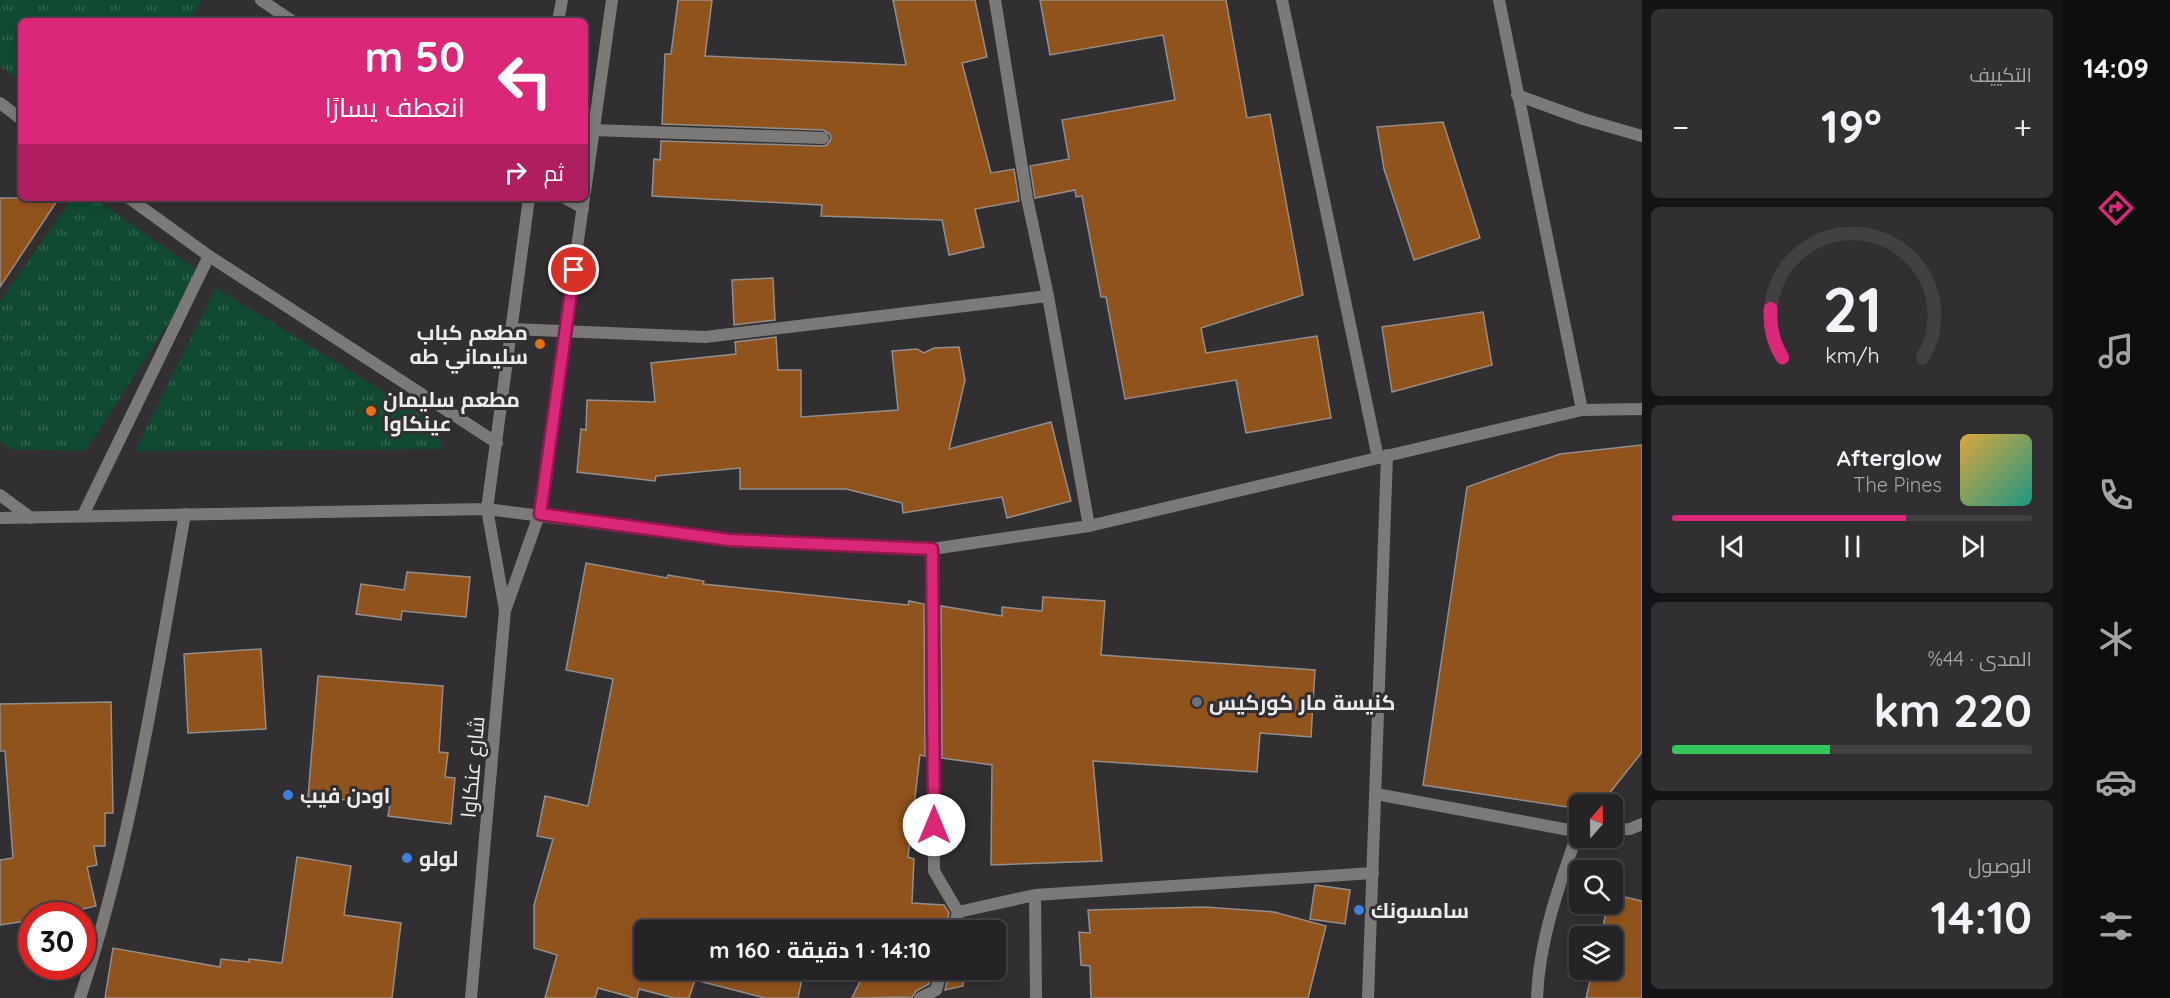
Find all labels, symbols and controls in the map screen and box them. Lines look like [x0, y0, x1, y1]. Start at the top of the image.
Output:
text: 50 m [365, 30, 465, 83]
icon: left [486, 42, 564, 120]
text: 14:09 [2083, 51, 2149, 85]
text: التكييف [1969, 62, 2032, 87]
text: انعطف يسارًا [325, 90, 465, 124]
text: 19° [1821, 98, 1882, 154]
text: − [1672, 106, 1689, 147]
text: + [2013, 106, 2032, 147]
icon: right [499, 156, 532, 189]
text: ثم [544, 159, 564, 187]
icon: directions [2095, 187, 2137, 229]
pin [548, 244, 599, 295]
icon: arrive [557, 253, 590, 286]
text: 21 [1822, 270, 1882, 348]
place label: مطعم كباب سليماني طه [409, 319, 528, 374]
icon: music [2095, 330, 2137, 372]
marker: مطعم كباب سليماني طه [533, 337, 547, 351]
text: km/h [1825, 343, 1879, 369]
place label: مطعم سليمان عينكاوا [383, 386, 520, 437]
marker: مطعم سليمان عينكاوا [364, 404, 378, 418]
text: Afterglow [1837, 444, 1942, 472]
text: The Pines [1853, 472, 1942, 497]
icon: phone [2095, 474, 2137, 516]
icon: previous [1716, 530, 1749, 563]
icon: pause [1836, 530, 1869, 563]
icon: next [1956, 530, 1989, 563]
icon: climate [2095, 618, 2137, 660]
text: المدى · 44% [1928, 646, 2032, 671]
text: 220 km [1873, 682, 2032, 738]
place label: كنيسة مار كوركيس [1209, 689, 1395, 716]
marker: كنيسة مار كوركيس [1190, 695, 1204, 709]
street label: شارع عنكاوا [455, 715, 491, 819]
icon: car [2095, 761, 2137, 803]
place label: اودن فيب [300, 782, 390, 809]
marker: اودن فيب [281, 788, 295, 802]
position arrow [902, 793, 966, 857]
north arrow [1569, 794, 1623, 848]
map controls [1569, 794, 1623, 980]
place label: لولو [419, 845, 458, 872]
marker: لولو [400, 851, 414, 865]
text: الوصول [1968, 853, 2032, 878]
button: search [1569, 860, 1623, 914]
text: 14:10 [1931, 889, 2032, 945]
place label: سامسونك [1371, 897, 1469, 924]
speed limit sign: 30 [18, 902, 96, 980]
marker: سامسونك [1352, 903, 1366, 917]
icon: filters [2095, 905, 2137, 947]
button: layers [1569, 926, 1623, 980]
text: 14:10 · 1 دقيقة · 160 m [709, 936, 931, 964]

